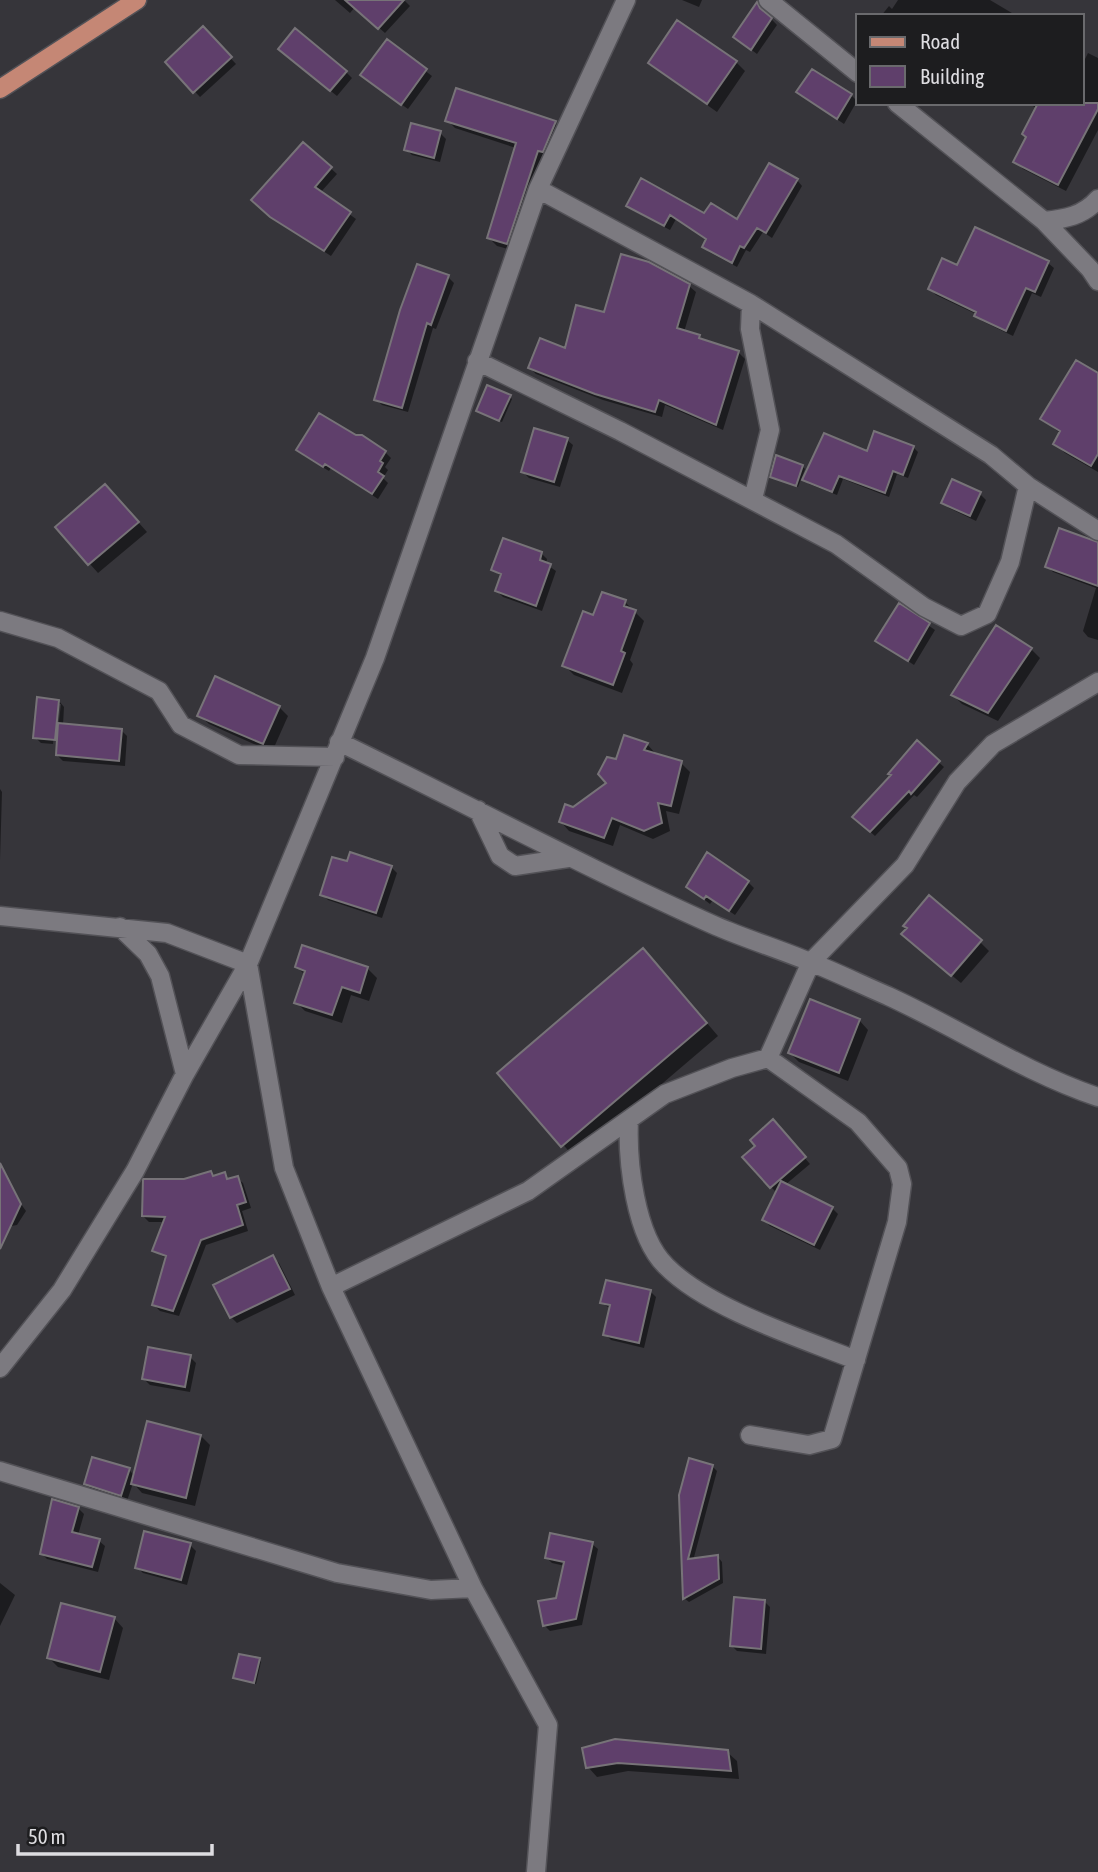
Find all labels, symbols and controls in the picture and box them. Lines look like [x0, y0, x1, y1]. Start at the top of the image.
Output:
legend [856, 14, 1084, 105]
text: Road [920, 29, 960, 53]
text: Building [920, 64, 984, 88]
scale bar [18, 1812, 212, 1856]
text: 50 m [28, 1824, 66, 1848]

